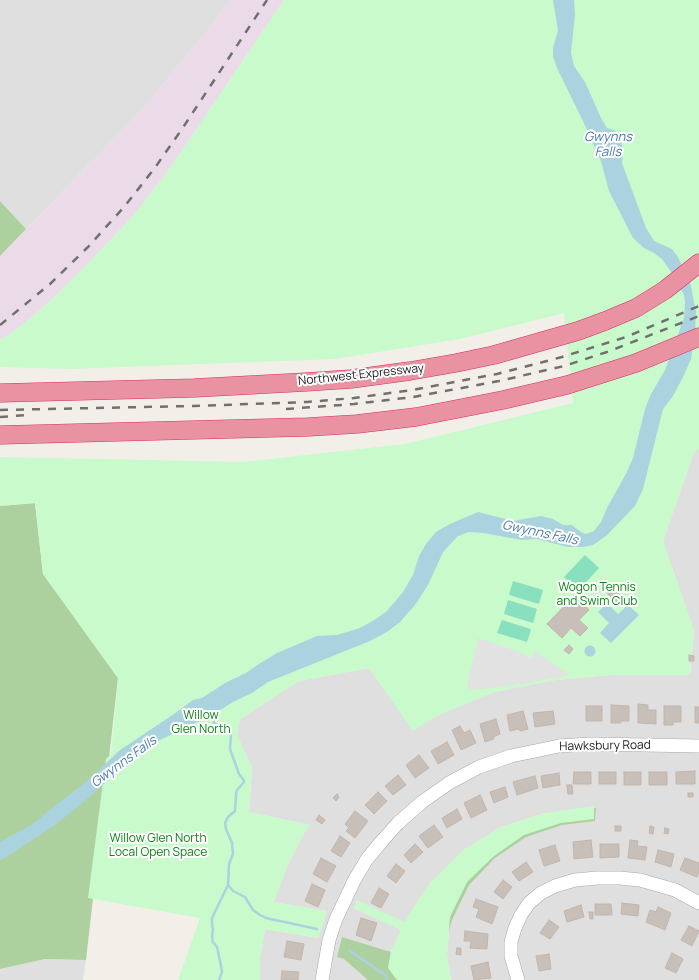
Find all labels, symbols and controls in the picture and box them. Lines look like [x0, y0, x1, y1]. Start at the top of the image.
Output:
water label: Gwynns Falls [584, 129, 632, 160]
street label: Northwest Expressway [297, 361, 425, 389]
water label: Gwynns Falls [501, 517, 579, 549]
park label: Wogon Tennis and Swim Club [557, 581, 637, 609]
park label: Willow Glen North [171, 709, 231, 737]
water label: Gwynns Falls [88, 733, 160, 791]
street label: Hawksbury Road [559, 738, 651, 754]
park label: Willow Glen North Local Open Space [109, 832, 207, 860]

